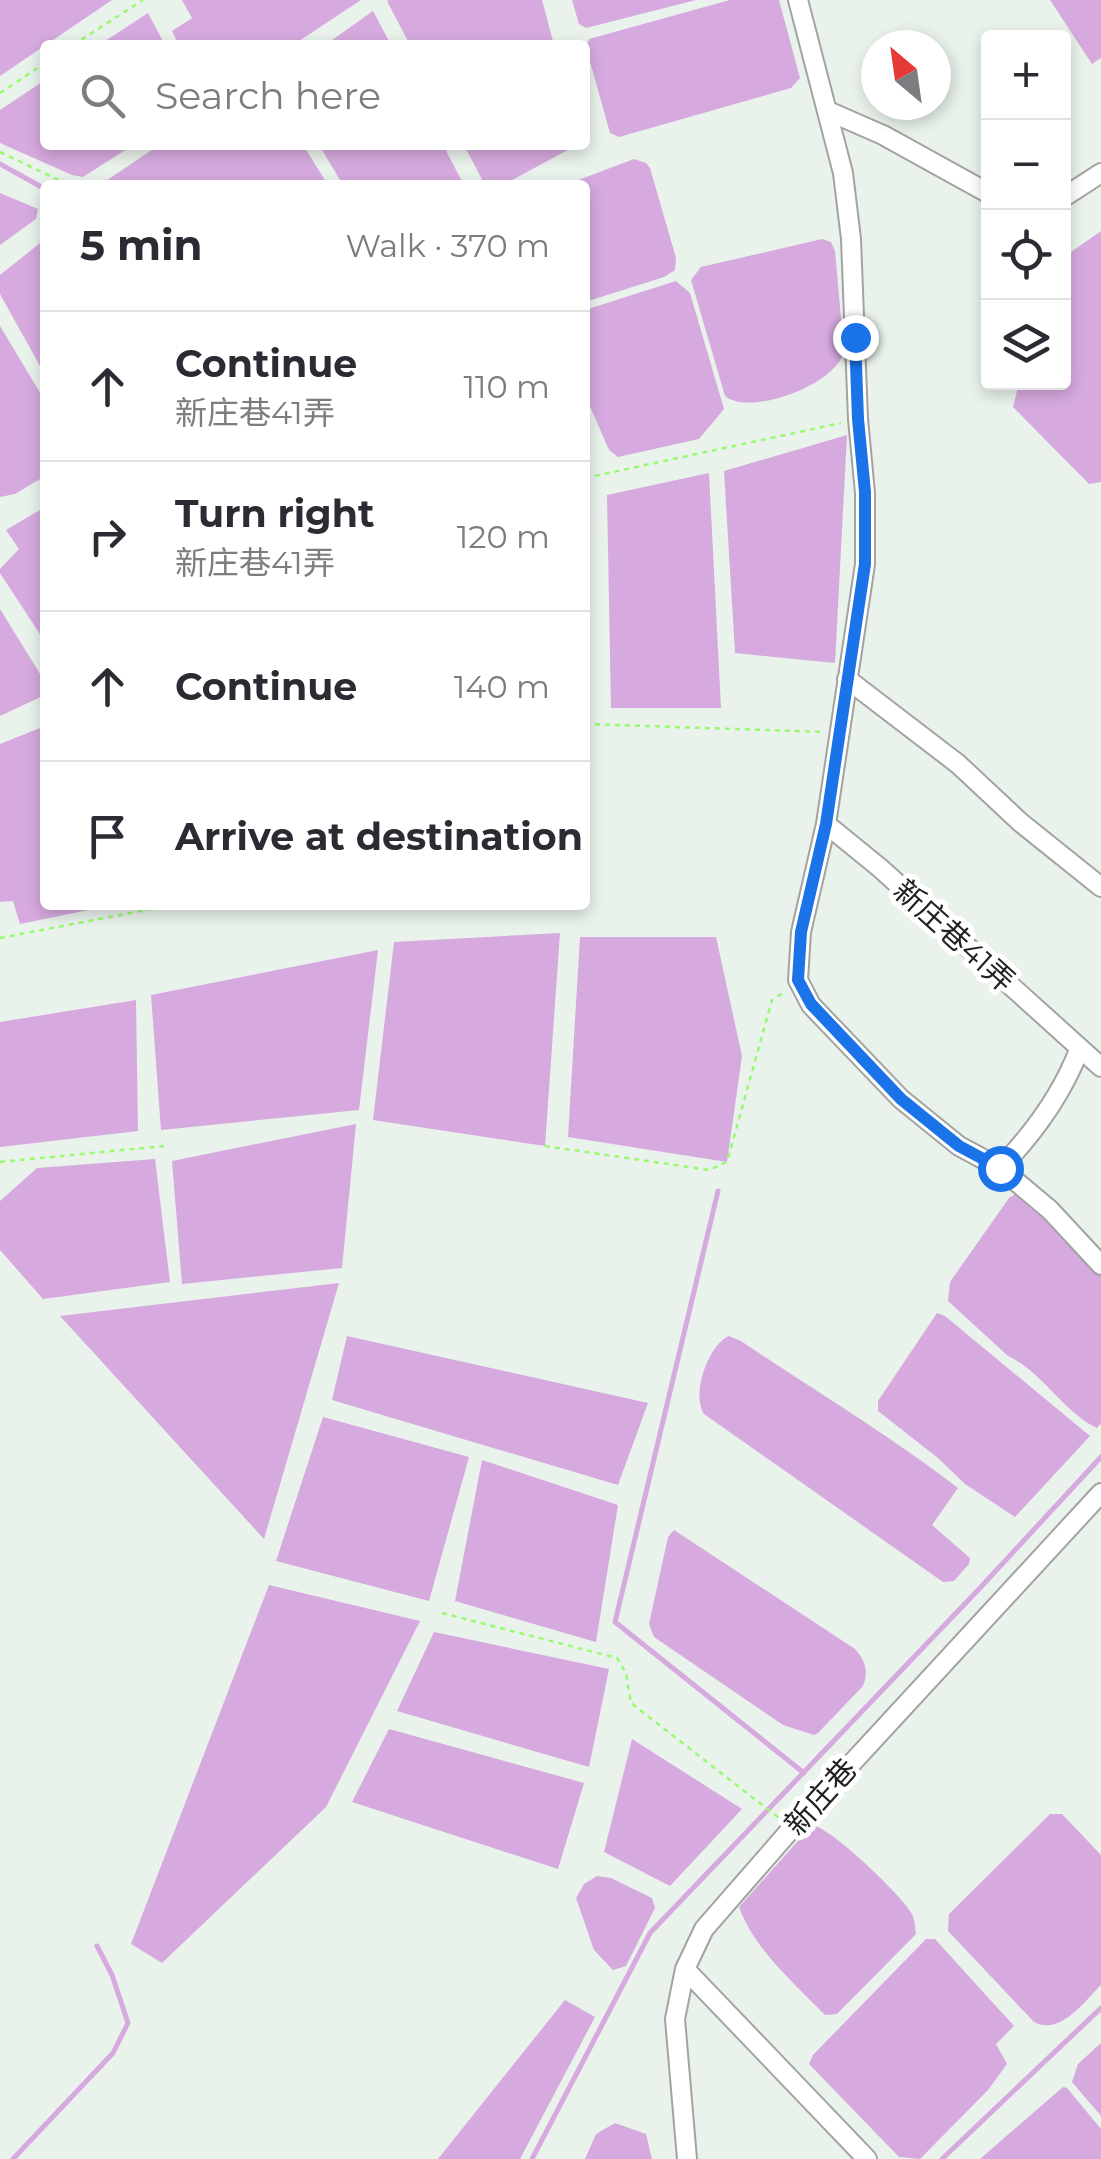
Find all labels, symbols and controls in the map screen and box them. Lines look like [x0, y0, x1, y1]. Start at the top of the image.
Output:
north arrow [861, 30, 951, 120]
map controls [981, 30, 1071, 390]
button: + [981, 30, 1071, 120]
search box [40, 40, 590, 150]
icon: search [75, 68, 130, 123]
text: Search here [155, 72, 381, 119]
button: − [981, 120, 1071, 210]
button: locate [981, 210, 1071, 300]
text: 5 min [80, 219, 203, 271]
text: Walk · 370 m [345, 226, 550, 265]
button: layers [981, 300, 1071, 390]
route end [833, 315, 879, 361]
text: Continue [175, 340, 357, 387]
icon: ahead [80, 359, 135, 414]
text: 110 m [463, 367, 550, 406]
text: 新庄巷41弄 [175, 393, 335, 432]
text: Turn right [175, 490, 374, 537]
icon: right [80, 509, 135, 564]
text: 120 m [457, 517, 550, 556]
text: 新庄巷41弄 [175, 543, 335, 582]
icon: ahead [80, 659, 135, 714]
text: Continue [175, 663, 357, 710]
text: 140 m [454, 667, 550, 706]
icon: arrive [80, 809, 135, 864]
text: Arrive at destination [175, 813, 583, 860]
street label: 新庄巷41弄 [886, 872, 1022, 1000]
route start [978, 1146, 1024, 1192]
street label: 新庄巷 [777, 1751, 864, 1842]

